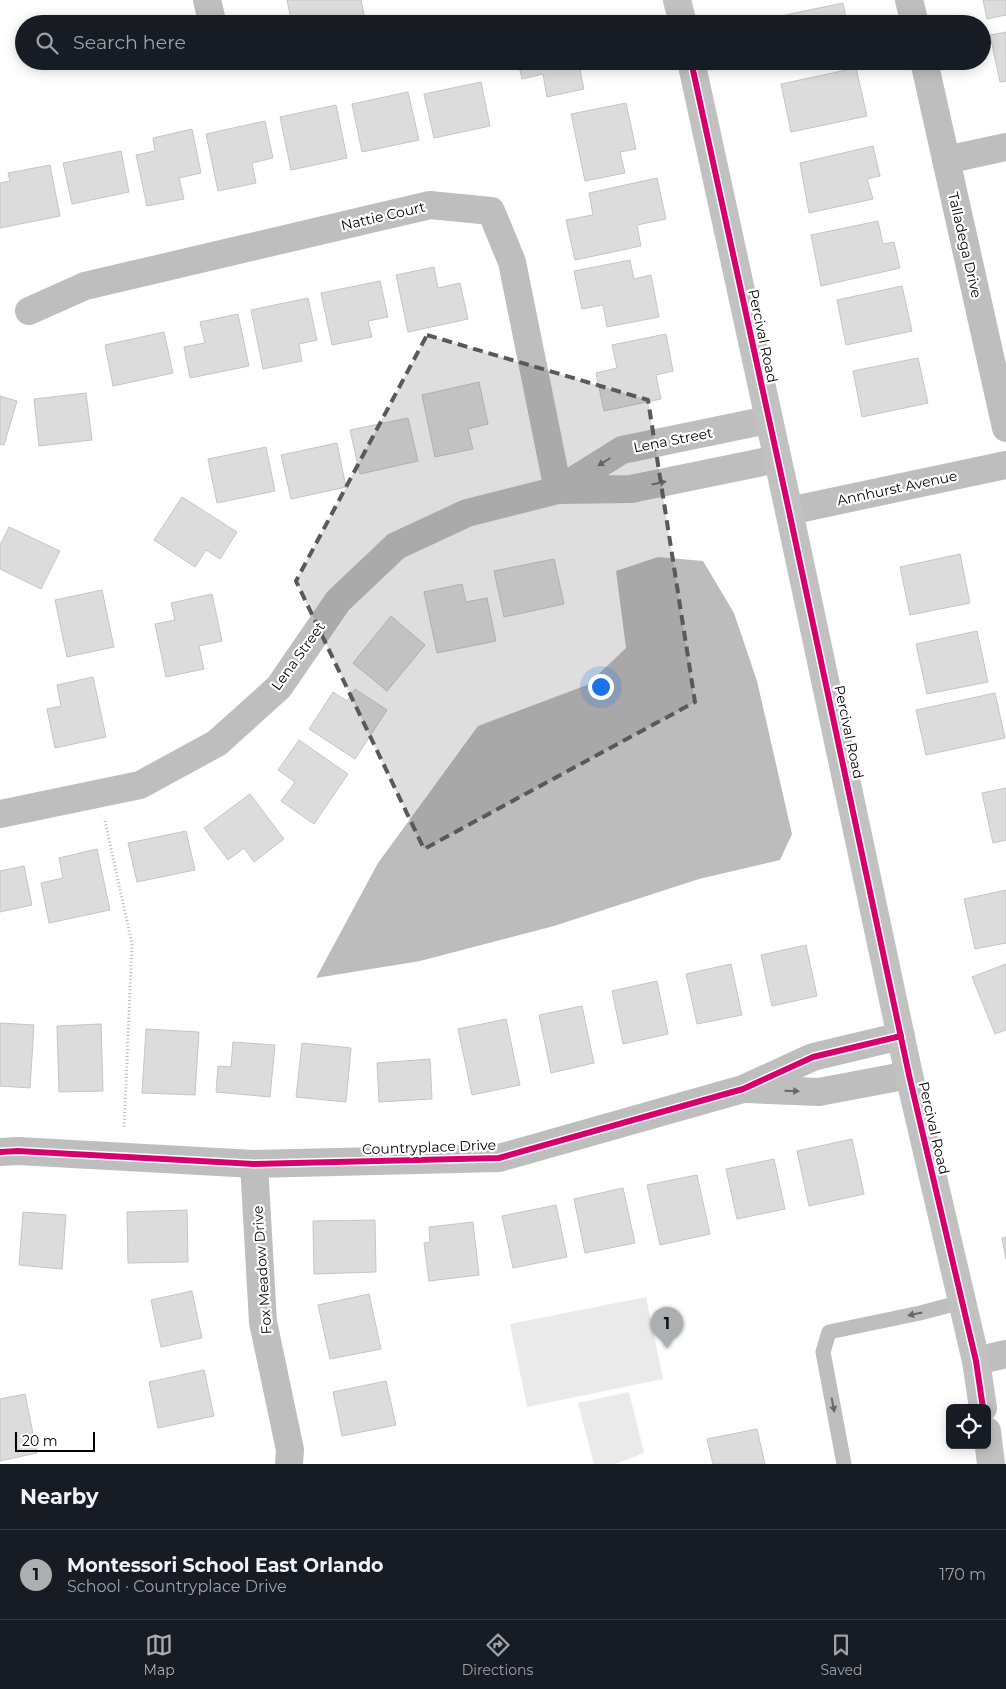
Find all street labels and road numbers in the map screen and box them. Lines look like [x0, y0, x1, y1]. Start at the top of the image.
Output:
street label: Talladega Drive [944, 190, 986, 300]
street label: Nattie Court [339, 197, 427, 234]
street label: Percival Road [744, 288, 782, 384]
street label: Lena Street [632, 423, 714, 456]
street label: Annhurst Avenue [835, 466, 959, 510]
street label: Lena Street [267, 618, 329, 694]
street label: Percival Road [830, 684, 868, 780]
street label: Percival Road [915, 1080, 953, 1176]
street label: Countryplace Drive [362, 1136, 496, 1158]
street label: Fox Meadow Drive [249, 1205, 275, 1335]

